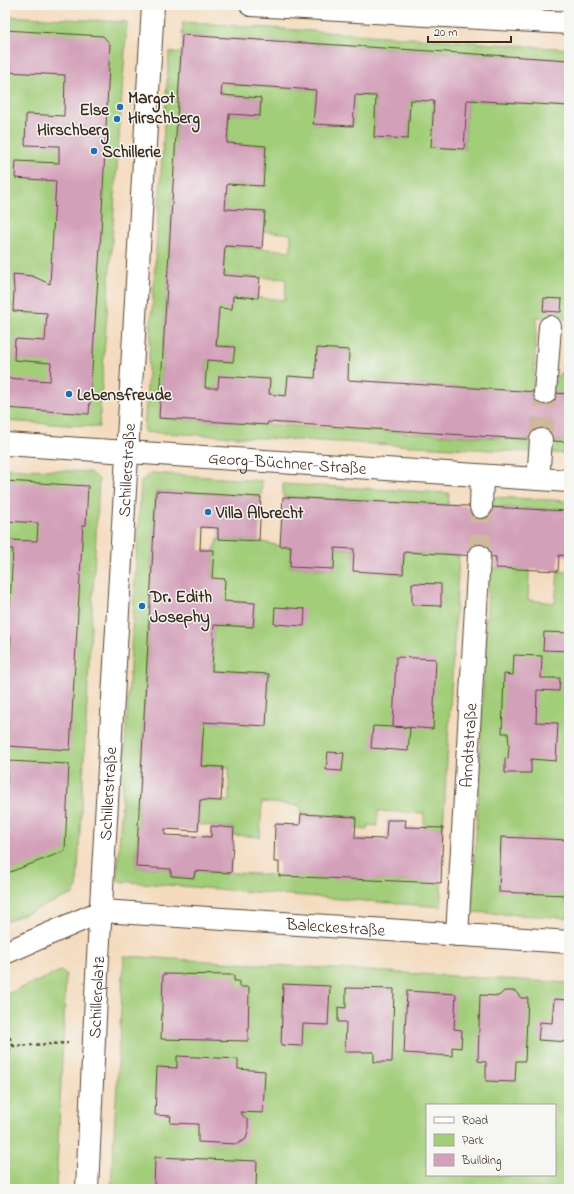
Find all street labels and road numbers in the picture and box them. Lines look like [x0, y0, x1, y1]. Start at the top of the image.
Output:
street label: Schillerstraße [112, 422, 143, 518]
street label: Georg-Büchner-Straße [207, 446, 368, 482]
street label: Arndtstraße [455, 702, 484, 788]
street label: Schillerstraße [94, 746, 124, 841]
street label: Baleckestraße [284, 912, 386, 944]
street label: Schillerplatz [83, 955, 112, 1039]

